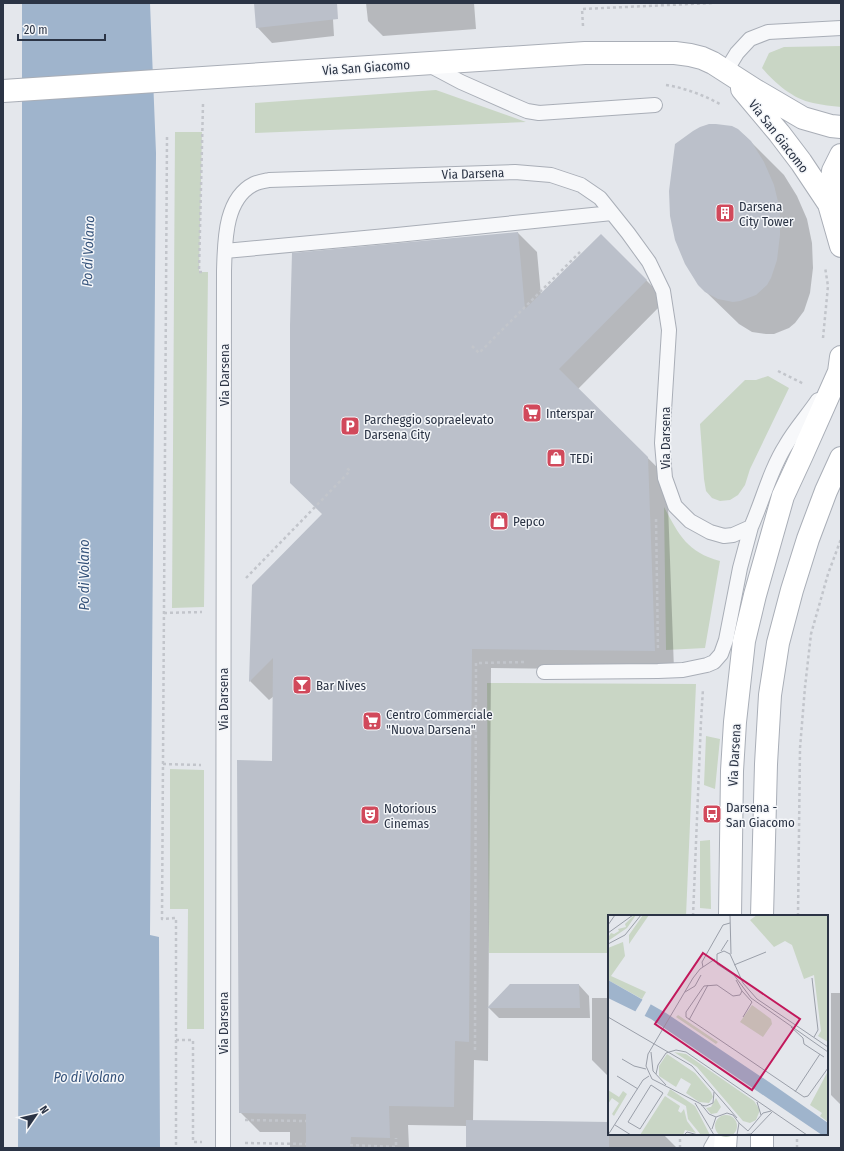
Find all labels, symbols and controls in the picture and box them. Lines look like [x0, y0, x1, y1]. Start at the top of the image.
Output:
scale bar [18, 16, 105, 42]
text: 20 m [24, 23, 48, 37]
street label: Via San Giacomo [322, 57, 411, 78]
street label: Via San Giacomo [746, 97, 812, 176]
street label: Via Darsena [441, 165, 505, 182]
place label: Darsena City Tower [739, 199, 794, 229]
building icon: Darsena City Tower [714, 202, 736, 224]
water label: Po di Volano [79, 215, 98, 287]
street label: Via Darsena [217, 344, 232, 406]
supermarket icon: Interspar [521, 402, 543, 424]
place label: Interspar [546, 406, 595, 421]
street label: Via Darsena [658, 407, 673, 469]
place label: Parcheggio sopraelevato Darsena City [364, 412, 494, 442]
parking icon: Parcheggio sopraelevato Darsena City [339, 415, 361, 437]
shop icon: TEDi [545, 447, 567, 469]
place label: TEDi [570, 451, 593, 466]
shop icon: Pepco [488, 510, 510, 532]
place label: Pepco [513, 514, 545, 529]
water label: Po di Volano [76, 539, 93, 611]
street label: Via Darsena [216, 668, 231, 730]
bar icon: Bar Nives [291, 674, 313, 696]
place label: Bar Nives [316, 678, 366, 693]
place label: Centro Commerciale "Nuova Darsena" [386, 707, 493, 737]
supermarket icon: Centro Commerciale "Nuova Darsena" [361, 710, 383, 732]
street label: Via Darsena [725, 723, 744, 787]
place label: Darsena - San Giacomo [726, 800, 795, 830]
place label: Notorious Cinemas [384, 801, 437, 831]
bus stop icon: Darsena - San Giacomo [701, 803, 723, 825]
theatre icon: Notorious Cinemas [359, 804, 381, 826]
inset map [608, 915, 828, 1135]
street label: Via Darsena [216, 992, 231, 1054]
water label: Po di Volano [53, 1069, 125, 1086]
north arrow [16, 1095, 56, 1135]
text: N [37, 1103, 51, 1116]

